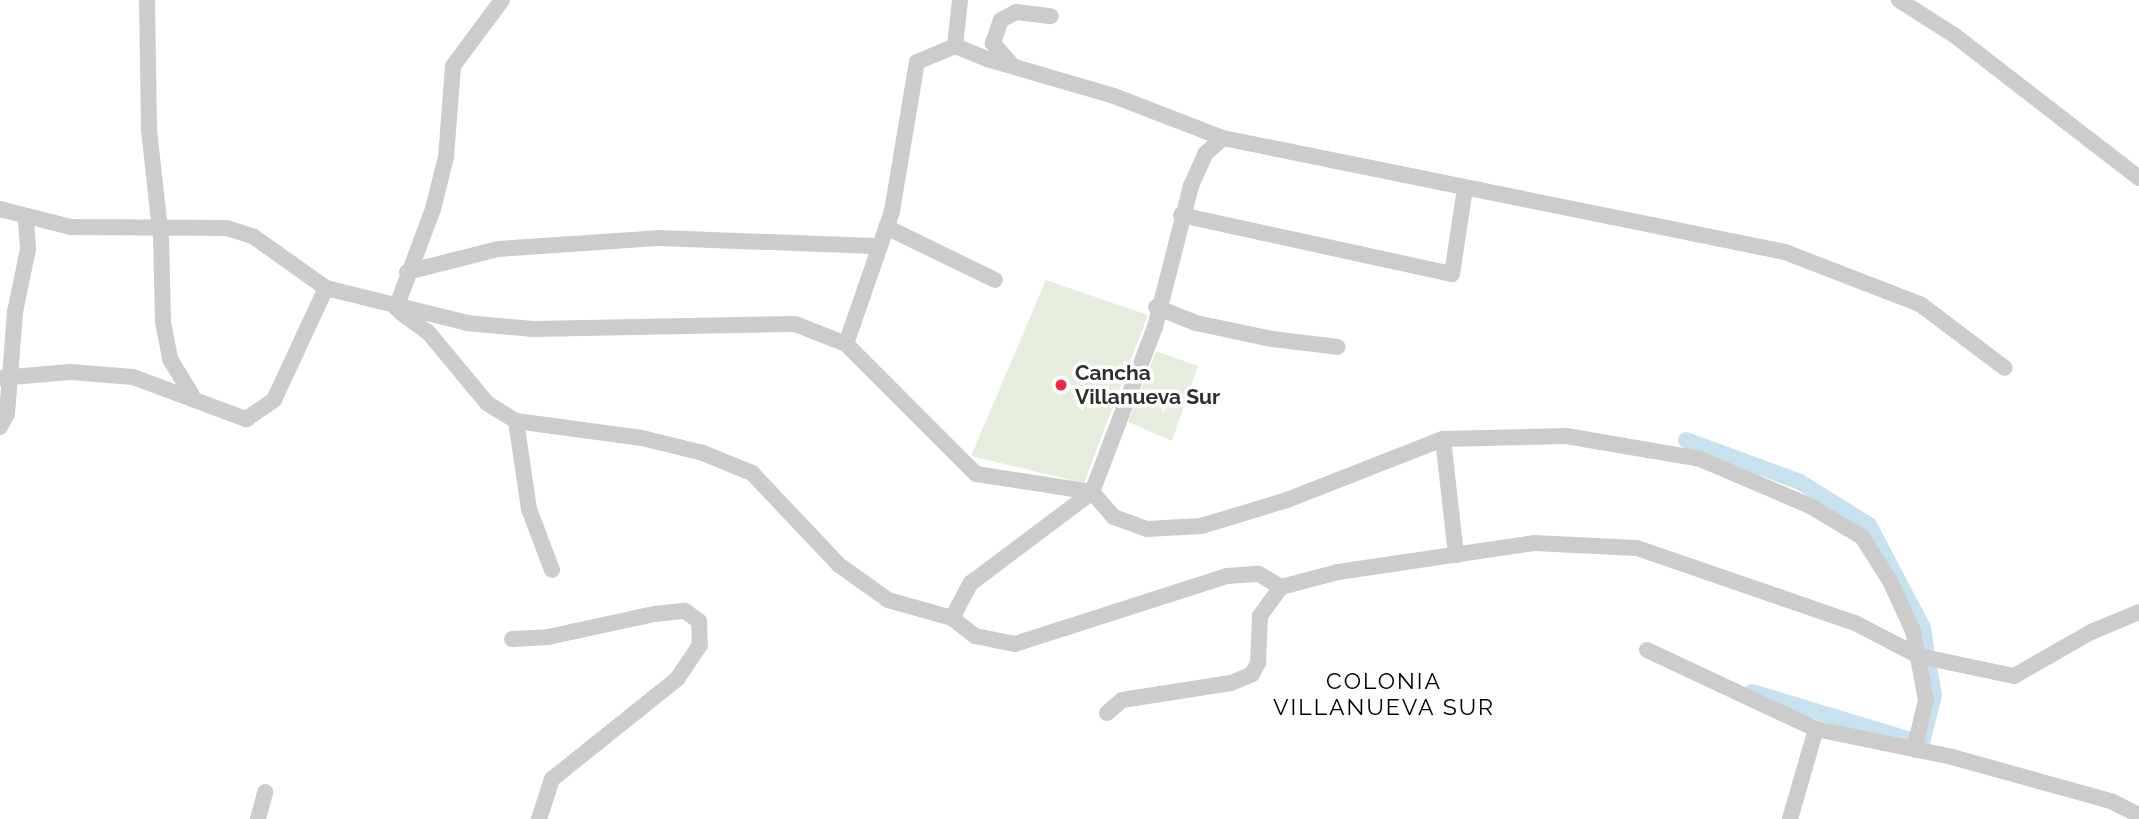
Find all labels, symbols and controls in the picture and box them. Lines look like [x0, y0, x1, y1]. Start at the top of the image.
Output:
place label: Cancha Villanueva Sur [1075, 360, 1220, 410]
marker: Cancha Villanueva Sur [1053, 377, 1069, 393]
district label: COLONIA VILLANUEVA SUR [1274, 667, 1494, 721]

